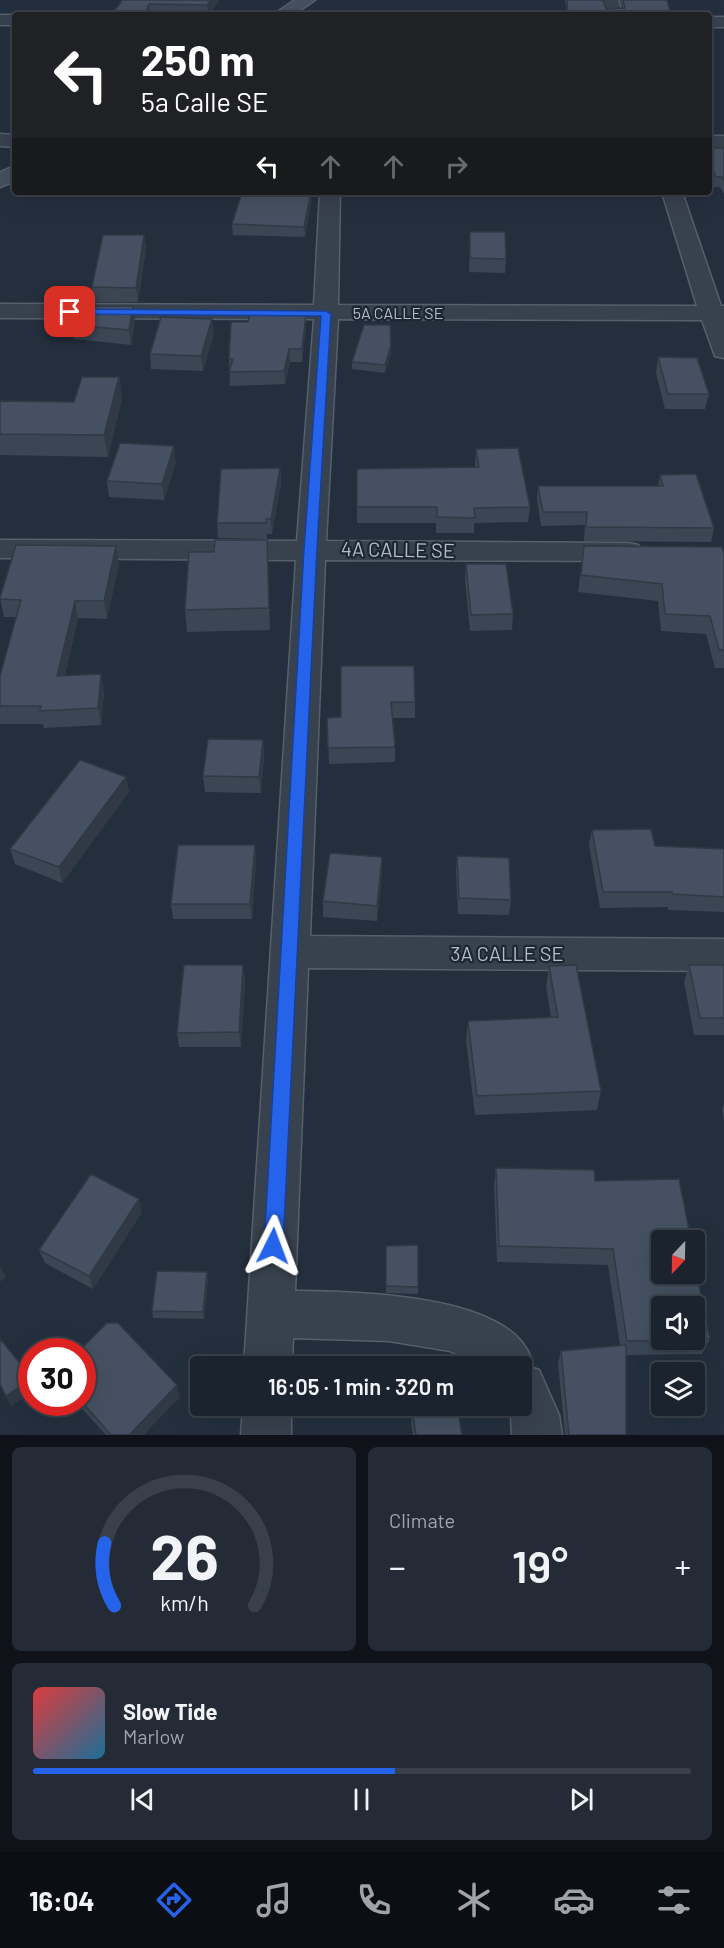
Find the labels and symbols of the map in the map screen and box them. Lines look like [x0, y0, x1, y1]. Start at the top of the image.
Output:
pin [44, 286, 95, 337]
street label: 5A CALLE SE [353, 303, 443, 322]
street label: 4A CALLE SE [341, 536, 455, 562]
street label: 3A CALLE SE [450, 941, 564, 965]
position arrow [241, 1214, 305, 1278]
north arrow [651, 1230, 705, 1284]
speed limit sign: 30 [18, 1338, 96, 1416]

